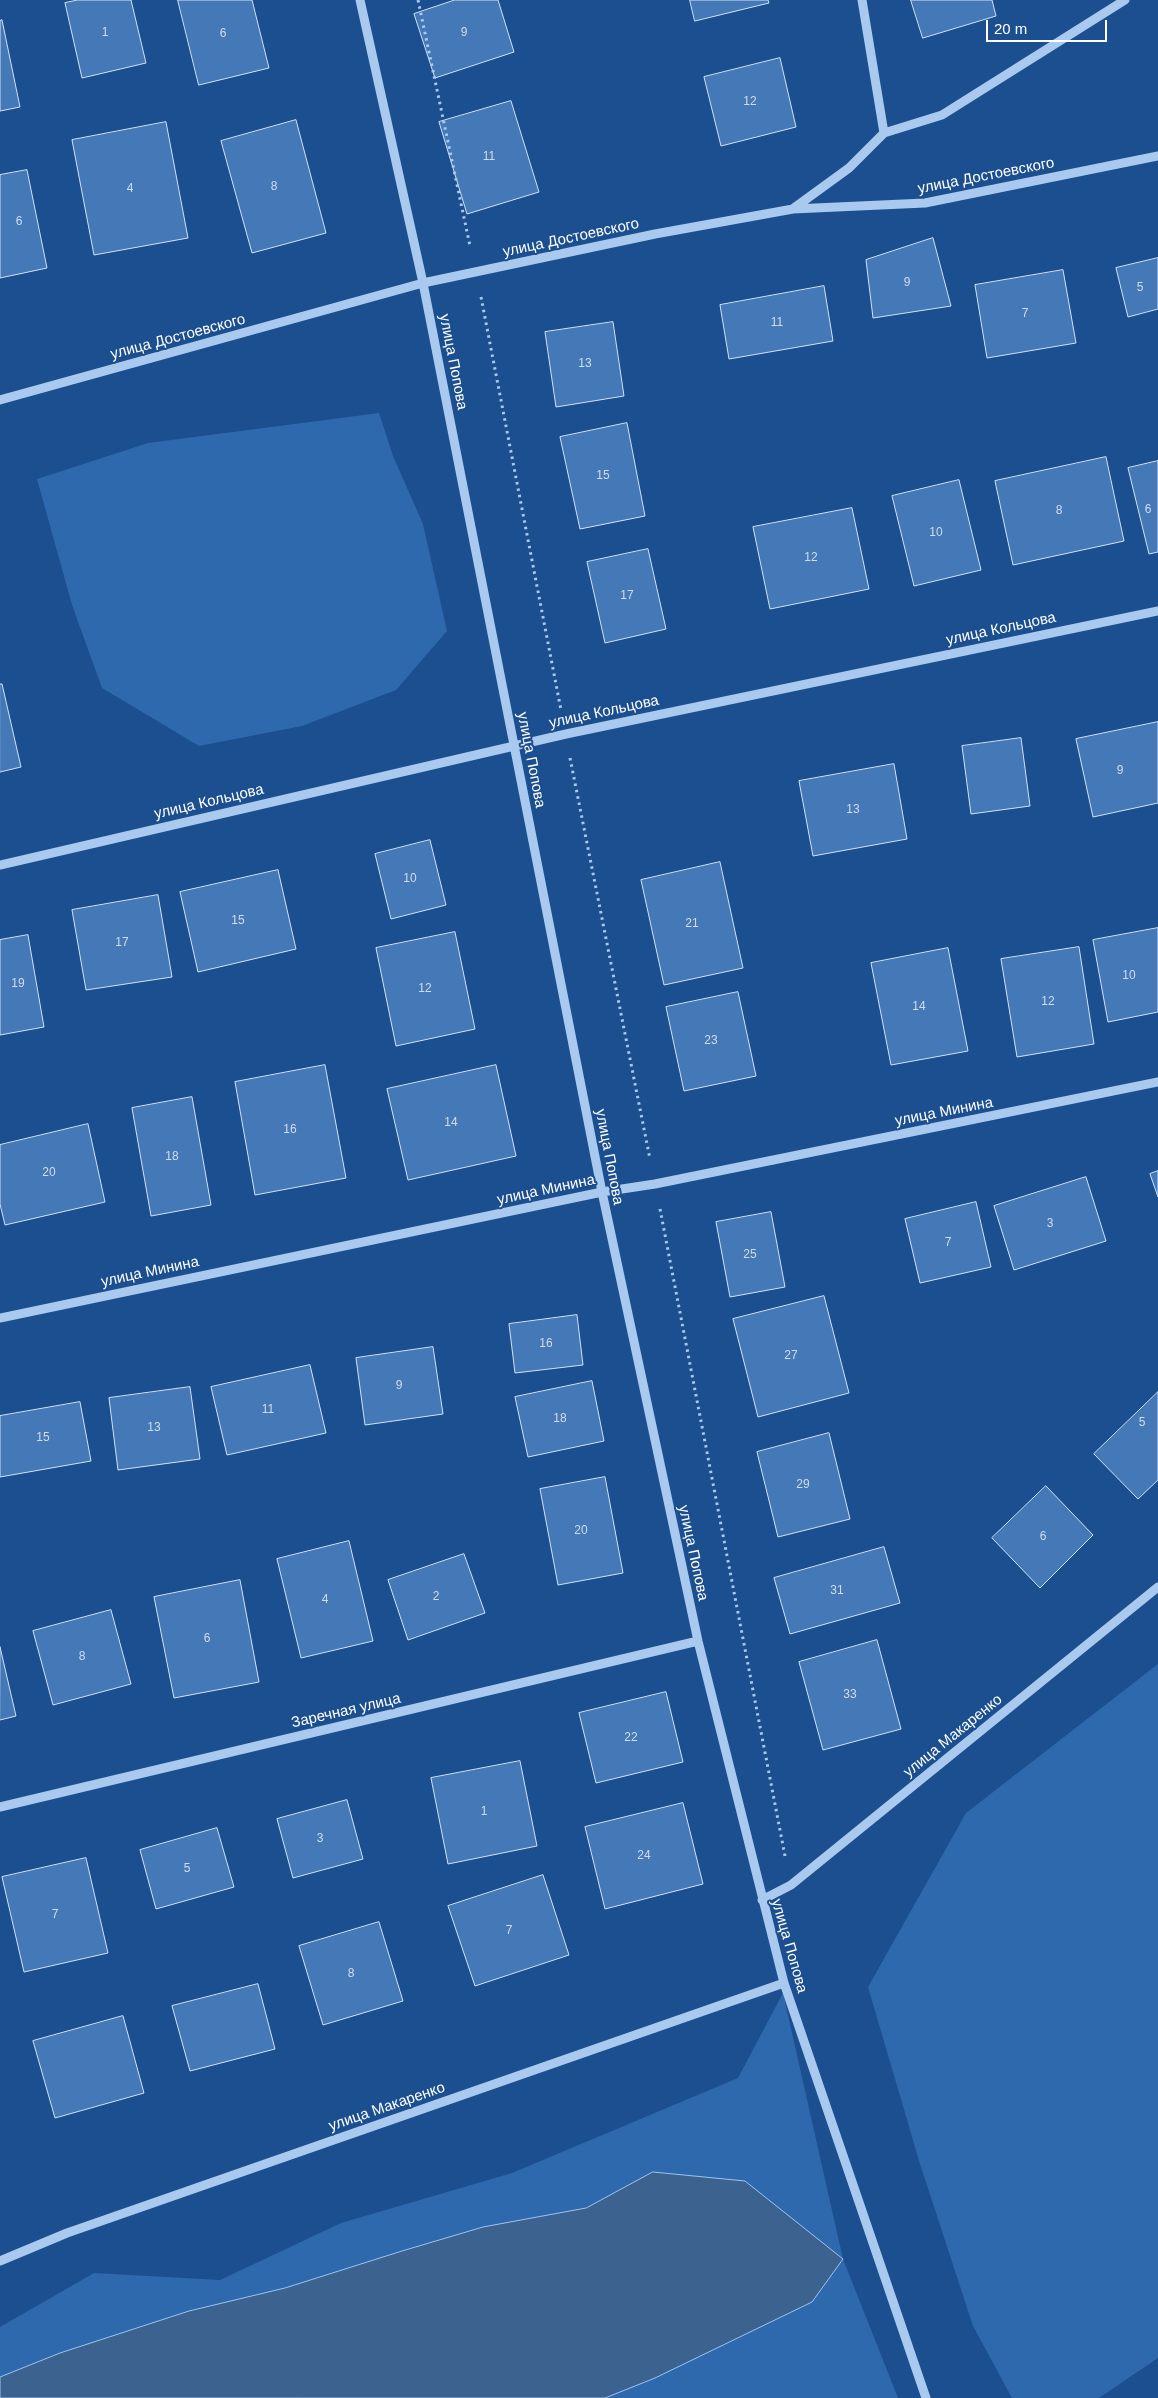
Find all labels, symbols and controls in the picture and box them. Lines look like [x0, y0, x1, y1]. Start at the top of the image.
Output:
scale bar [988, 10, 1109, 42]
text: 20 m [994, 20, 1027, 37]
house number: 1 [102, 26, 108, 40]
house number: 9 [461, 26, 467, 40]
house number: 6 [220, 27, 226, 41]
house number: 12 [743, 95, 757, 109]
house number: 11 [483, 150, 495, 164]
street label: улица Достоевского [916, 154, 1056, 198]
house number: 8 [271, 180, 277, 194]
house number: 4 [127, 182, 133, 196]
house number: 6 [16, 215, 22, 229]
street label: улица Достоевского [501, 215, 641, 261]
house number: 9 [904, 276, 910, 290]
house number: 5 [1137, 281, 1143, 295]
house number: 7 [1022, 307, 1028, 321]
street label: улица Достоевского [109, 310, 247, 364]
street label: улица Попова [435, 313, 471, 411]
house number: 11 [771, 316, 783, 330]
house number: 13 [578, 357, 592, 371]
house number: 15 [596, 469, 610, 483]
house number: 6 [1145, 503, 1151, 517]
house number: 8 [1056, 504, 1062, 518]
house number: 10 [929, 526, 943, 540]
house number: 12 [804, 551, 818, 565]
house number: 17 [620, 589, 634, 603]
street label: улица Кольцова [945, 609, 1057, 649]
street label: улица Кольцова [548, 692, 660, 732]
street label: улица Попова [513, 711, 549, 809]
house number: 9 [1117, 764, 1123, 778]
street label: улица Кольцова [153, 781, 265, 823]
house number: 13 [846, 803, 860, 817]
house number: 10 [403, 872, 417, 886]
house number: 15 [231, 914, 245, 928]
house number: 21 [685, 917, 699, 931]
house number: 17 [115, 936, 129, 950]
house number: 10 [1122, 969, 1136, 983]
house number: 19 [11, 977, 25, 991]
house number: 12 [418, 982, 432, 996]
house number: 12 [1041, 995, 1055, 1009]
house number: 14 [912, 1000, 926, 1014]
house number: 23 [704, 1034, 718, 1048]
street label: улица Минина [893, 1094, 995, 1130]
street label: улица Попова [591, 1108, 627, 1206]
house number: 14 [444, 1116, 458, 1130]
house number: 16 [283, 1123, 297, 1137]
house number: 18 [165, 1150, 179, 1164]
house number: 20 [42, 1166, 56, 1180]
street label: улица Минина [495, 1171, 597, 1209]
house number: 3 [1047, 1217, 1053, 1231]
house number: 7 [945, 1236, 951, 1250]
house number: 25 [743, 1248, 757, 1262]
street label: улица Минина [99, 1253, 201, 1291]
house number: 16 [539, 1337, 553, 1351]
house number: 27 [784, 1349, 798, 1363]
house number: 9 [396, 1379, 402, 1393]
house number: 11 [262, 1403, 274, 1417]
house number: 18 [553, 1412, 567, 1426]
house number: 5 [1139, 1416, 1145, 1430]
house number: 13 [147, 1421, 161, 1435]
house number: 15 [36, 1431, 50, 1445]
house number: 29 [796, 1478, 810, 1492]
street label: улица Попова [674, 1504, 712, 1602]
house number: 20 [574, 1524, 588, 1538]
house number: 6 [1040, 1530, 1046, 1544]
house number: 31 [830, 1584, 844, 1598]
house number: 2 [433, 1590, 439, 1604]
house number: 4 [322, 1593, 328, 1607]
house number: 6 [204, 1632, 210, 1646]
house number: 8 [79, 1650, 85, 1664]
house number: 33 [843, 1688, 857, 1702]
street label: Заречная улица [290, 1690, 402, 1732]
street label: улица Макаренко [900, 1691, 1006, 1781]
house number: 22 [624, 1731, 638, 1745]
house number: 1 [481, 1805, 487, 1819]
house number: 3 [317, 1832, 323, 1846]
house number: 24 [637, 1849, 651, 1863]
house number: 5 [184, 1862, 190, 1876]
street label: улица Попова [767, 1897, 811, 1995]
house number: 7 [52, 1908, 58, 1922]
house number: 7 [506, 1924, 512, 1938]
house number: 8 [348, 1967, 354, 1981]
street label: улица Макаренко [327, 2079, 447, 2135]

